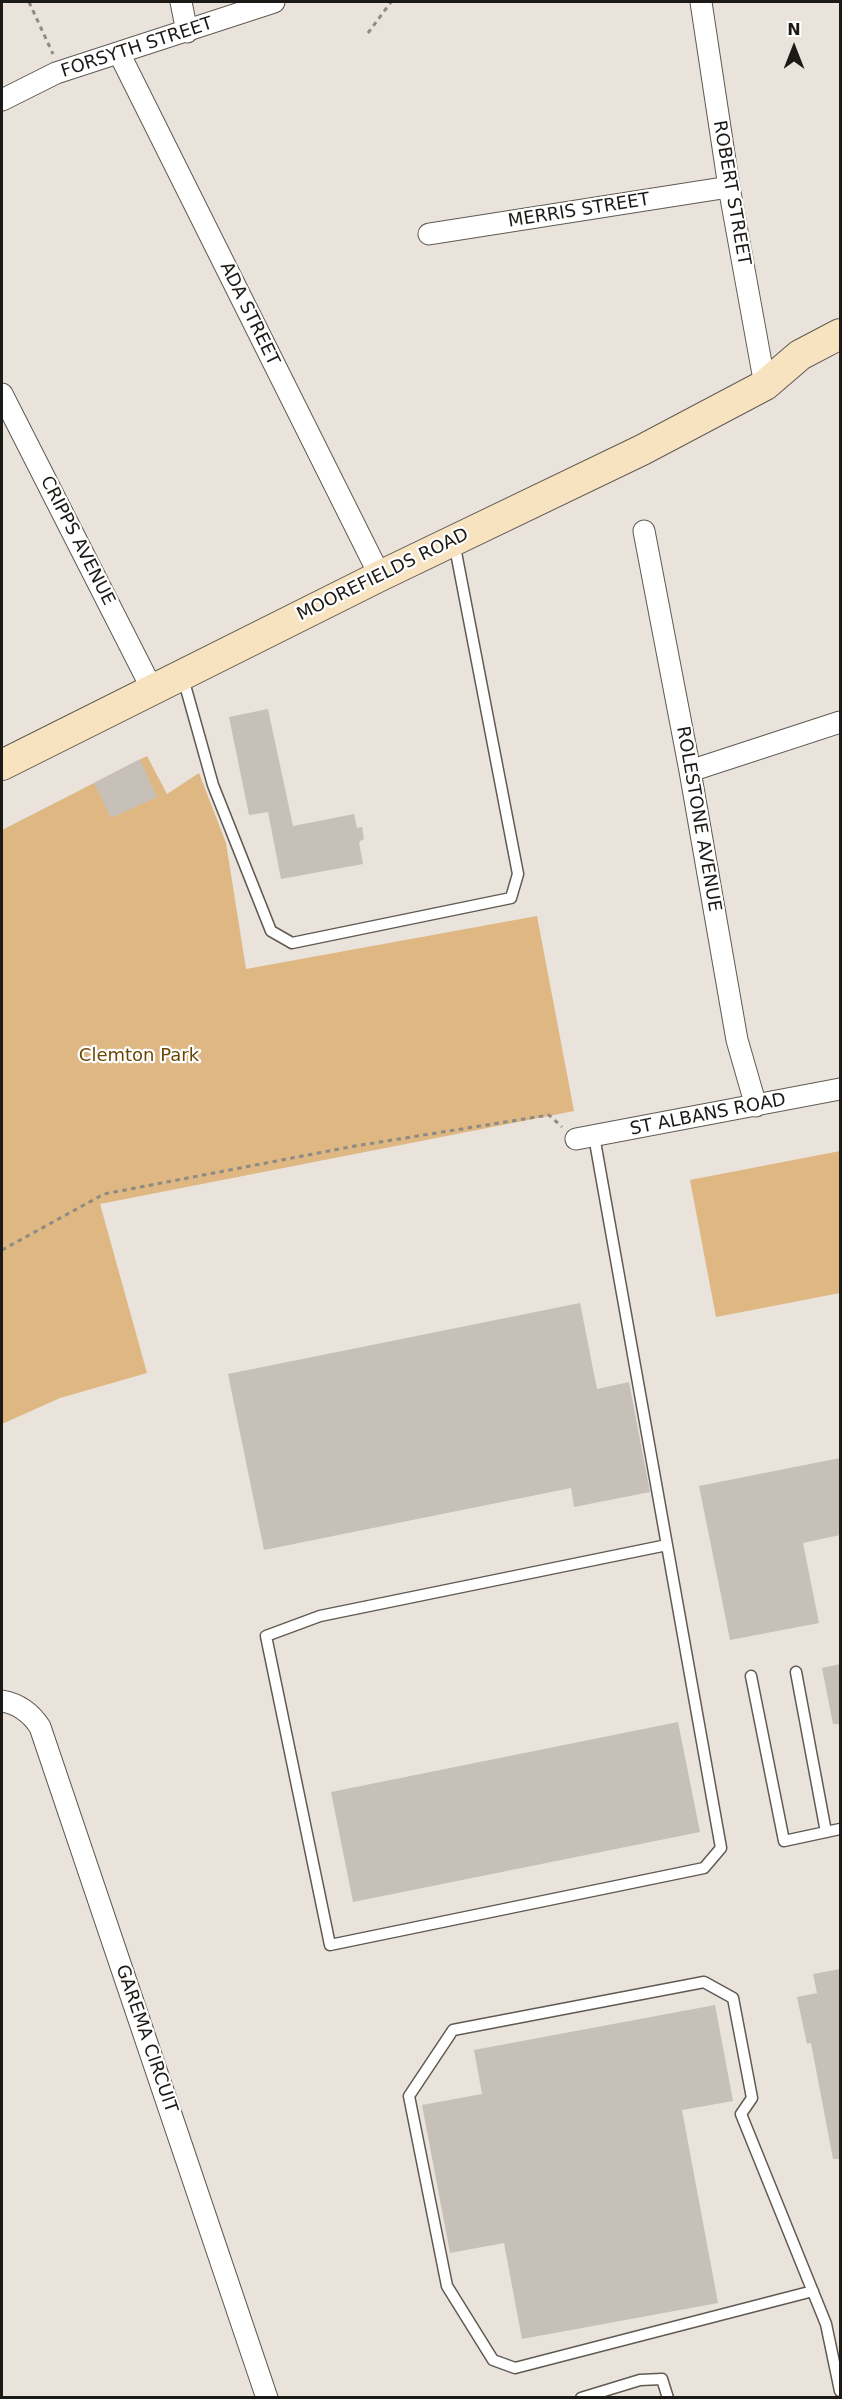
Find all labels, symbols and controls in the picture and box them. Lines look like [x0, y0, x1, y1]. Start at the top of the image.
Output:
street label: FORSYTH STREET [58, 13, 216, 83]
north arrow [764, 18, 824, 78]
text: N [787, 20, 801, 39]
street label: ROBERT STREET [708, 119, 754, 267]
street label: MERRIS STREET [507, 189, 651, 233]
street label: ADA STREET [215, 259, 283, 369]
street label: CRIPPS AVENUE [35, 473, 119, 609]
street label: MOOREFIELDS ROAD [294, 524, 472, 626]
street label: ROLESTONE AVENUE [671, 725, 725, 913]
park label: Clemton Park [79, 1045, 199, 1067]
street label: ST ALBANS ROAD [628, 1089, 788, 1141]
street label: GAREMA CIRCUIT [111, 1962, 181, 2116]

